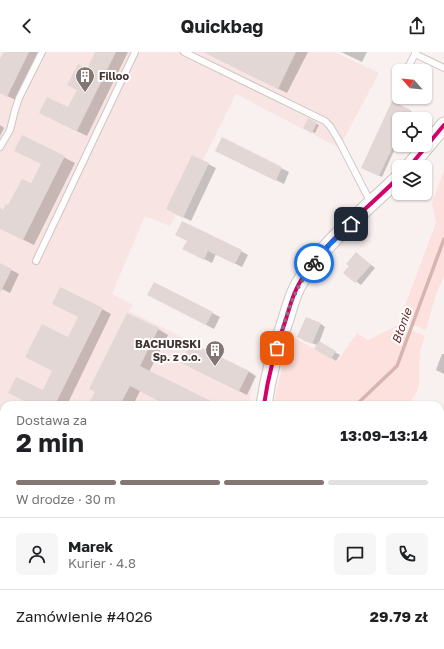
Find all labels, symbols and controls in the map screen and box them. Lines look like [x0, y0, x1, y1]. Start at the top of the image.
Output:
icon: back [16, 15, 38, 37]
text: Quickbag [181, 15, 263, 37]
icon: share [406, 15, 428, 37]
north arrow [392, 64, 432, 104]
map controls [392, 64, 432, 200]
building icon: Filloo [74, 65, 96, 93]
place label: Filloo [99, 69, 129, 82]
button: locate [392, 112, 432, 152]
button: layers [392, 160, 432, 200]
pin [334, 207, 368, 241]
icon: home [340, 213, 362, 235]
courier [294, 243, 334, 283]
icon: bike [303, 252, 325, 274]
water label: Błonie [388, 305, 415, 346]
pin [260, 331, 294, 365]
place label: BACHURSKI Sp. z o.o. [135, 337, 201, 363]
icon: bag [266, 337, 288, 359]
building icon: BACHURSKI Sp. z o.o. [204, 339, 226, 367]
text: Dostawa za [16, 412, 87, 428]
text: 13:09–13:14 [340, 426, 428, 444]
text: 2 min [16, 427, 84, 458]
text: W drodze · 30 m [16, 491, 115, 507]
button: person [16, 533, 58, 575]
button: chat [334, 533, 376, 575]
button: phone [386, 533, 428, 575]
text: Marek [68, 537, 113, 555]
text: Kurier · 4.8 [68, 555, 136, 571]
text: Zamówienie #4026 [16, 607, 153, 625]
text: 29.79 zł [370, 607, 428, 625]

